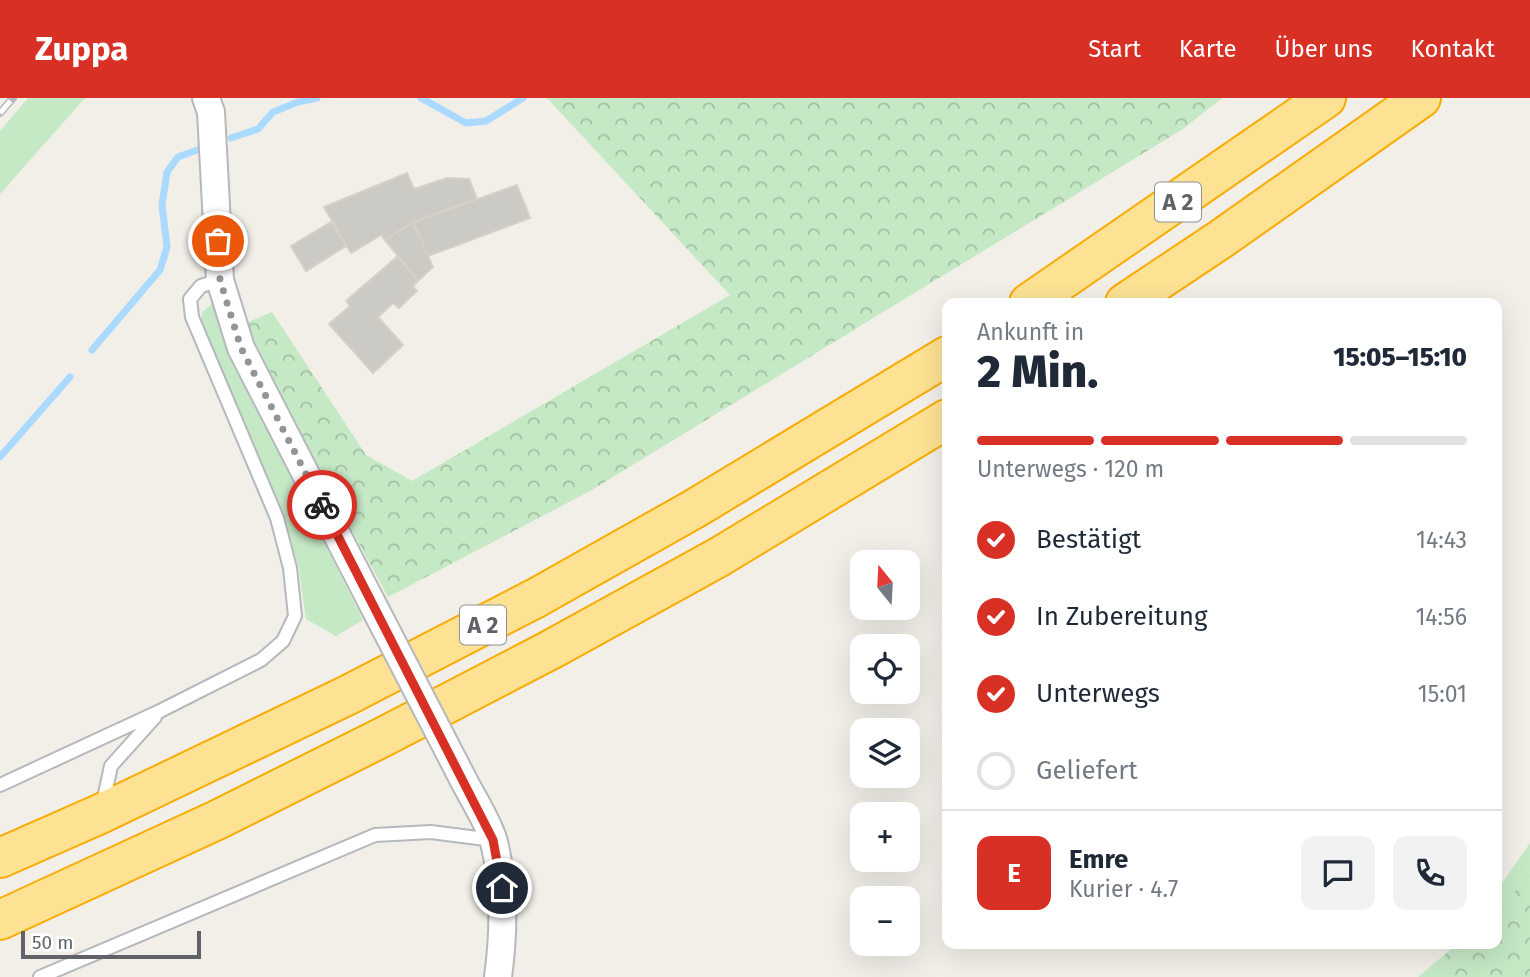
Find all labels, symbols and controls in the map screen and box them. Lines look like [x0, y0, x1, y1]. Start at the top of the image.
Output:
text: Zuppa [35, 29, 128, 69]
text: Start [1088, 35, 1141, 63]
text: Karte [1179, 35, 1237, 63]
text: Über uns [1275, 35, 1373, 63]
text: Kontakt [1411, 35, 1495, 63]
road number: A 2 [1155, 183, 1201, 222]
pin [188, 211, 248, 271]
icon: bag [199, 222, 237, 260]
text: Ankunft in [977, 318, 1084, 346]
text: 15:05–15:10 [1333, 342, 1467, 373]
text: 2 Min. [977, 344, 1098, 399]
text: Unterwegs · 120 m [977, 455, 1164, 483]
courier [287, 470, 357, 540]
icon: bike [303, 486, 341, 524]
icon: check [977, 521, 1015, 559]
text: Bestätigt [1036, 524, 1141, 555]
text: 14:43 [1416, 526, 1467, 554]
north arrow [850, 550, 920, 620]
map controls [850, 550, 920, 956]
icon: check [977, 598, 1015, 636]
text: In Zubereitung [1036, 601, 1208, 632]
text: 14:56 [1415, 603, 1467, 631]
road number: A 2 [460, 606, 506, 645]
button: locate [850, 634, 920, 704]
icon: check [977, 675, 1015, 713]
text: Unterwegs [1036, 678, 1160, 709]
text: 15:01 [1418, 680, 1467, 708]
button: layers [850, 718, 920, 788]
text: Geliefert [1036, 755, 1138, 786]
button: + [850, 802, 920, 872]
button: chat [1301, 836, 1375, 910]
button: phone [1393, 836, 1467, 910]
text: Emre [1069, 844, 1128, 875]
pin [472, 858, 532, 918]
text: E [1007, 858, 1021, 889]
icon: home [483, 869, 521, 907]
text: Kurier · 4.7 [1069, 875, 1178, 903]
button: − [850, 886, 920, 956]
scale bar [21, 928, 201, 960]
text: 50 m [32, 931, 73, 954]

